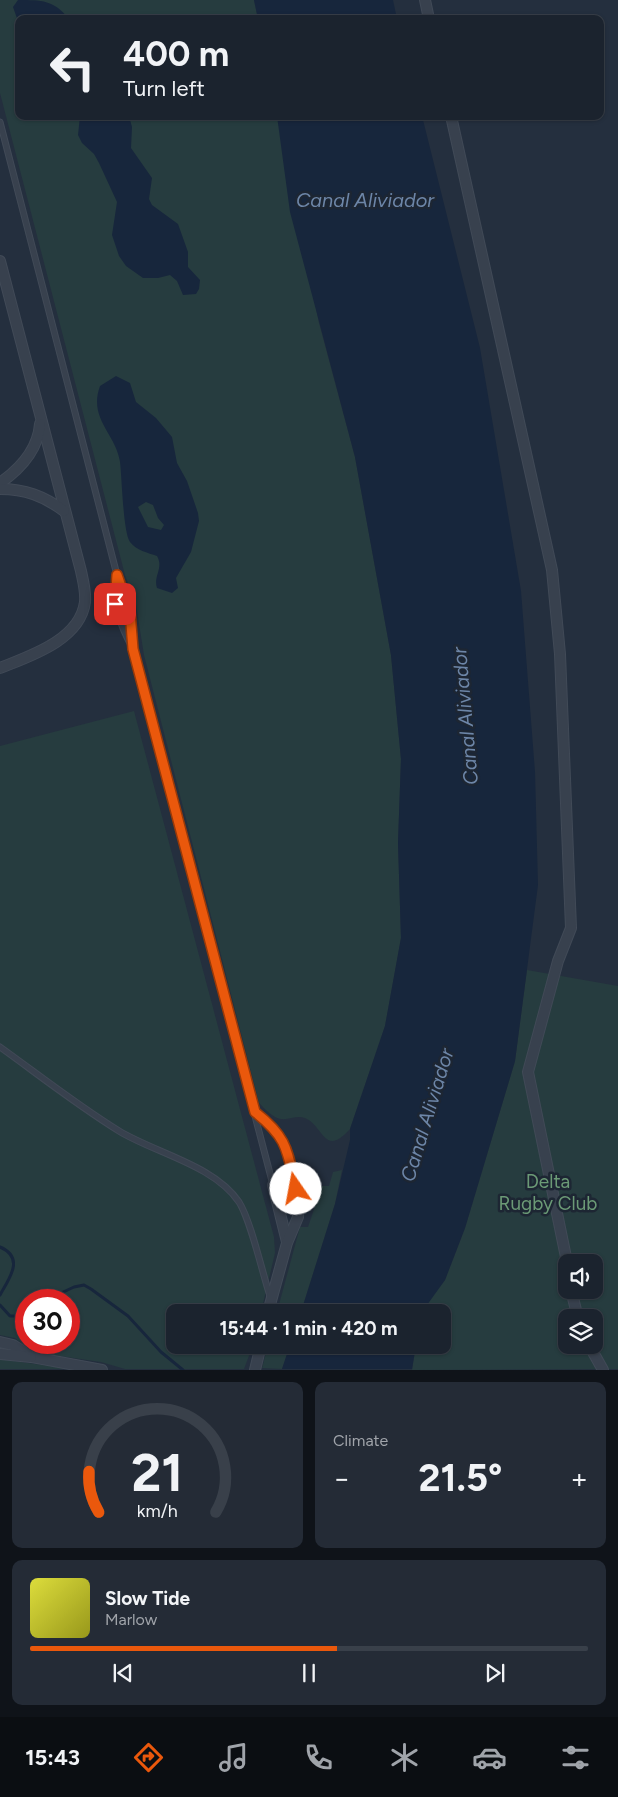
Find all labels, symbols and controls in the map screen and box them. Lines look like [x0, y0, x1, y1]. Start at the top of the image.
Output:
text: 400 m [123, 33, 229, 75]
icon: left [40, 35, 105, 100]
text: Turn left [123, 75, 205, 102]
water label: Canal Aliviador [296, 188, 435, 212]
pin [94, 583, 136, 625]
icon: arrive [101, 590, 129, 618]
water label: Canal Aliviador [447, 645, 483, 786]
water label: Canal Aliviador [395, 1044, 459, 1185]
position arrow [269, 1162, 321, 1214]
park label: Delta Rugby Club [499, 1170, 597, 1215]
map controls [558, 1254, 603, 1354]
button: sound [558, 1254, 603, 1299]
speed limit sign: 30 [15, 1289, 80, 1354]
button: layers [558, 1309, 603, 1354]
text: 15:44 · 1 min · 420 m [219, 1317, 398, 1340]
text: Climate [333, 1431, 388, 1450]
text: 21 [131, 1442, 184, 1504]
text: 21.5° [419, 1455, 502, 1501]
text: − [333, 1461, 350, 1495]
text: + [571, 1461, 588, 1495]
text: km/h [137, 1500, 178, 1521]
text: Slow Tide [105, 1587, 190, 1610]
text: Marlow [105, 1610, 157, 1629]
icon: previous [109, 1659, 137, 1687]
icon: pause [295, 1659, 323, 1687]
icon: next [481, 1659, 509, 1687]
icon: directions [131, 1740, 166, 1775]
icon: music [216, 1740, 251, 1775]
icon: phone [301, 1740, 336, 1775]
icon: climate [387, 1740, 422, 1775]
icon: car [472, 1740, 507, 1775]
icon: filters [558, 1740, 593, 1775]
text: 15:43 [25, 1744, 80, 1771]

